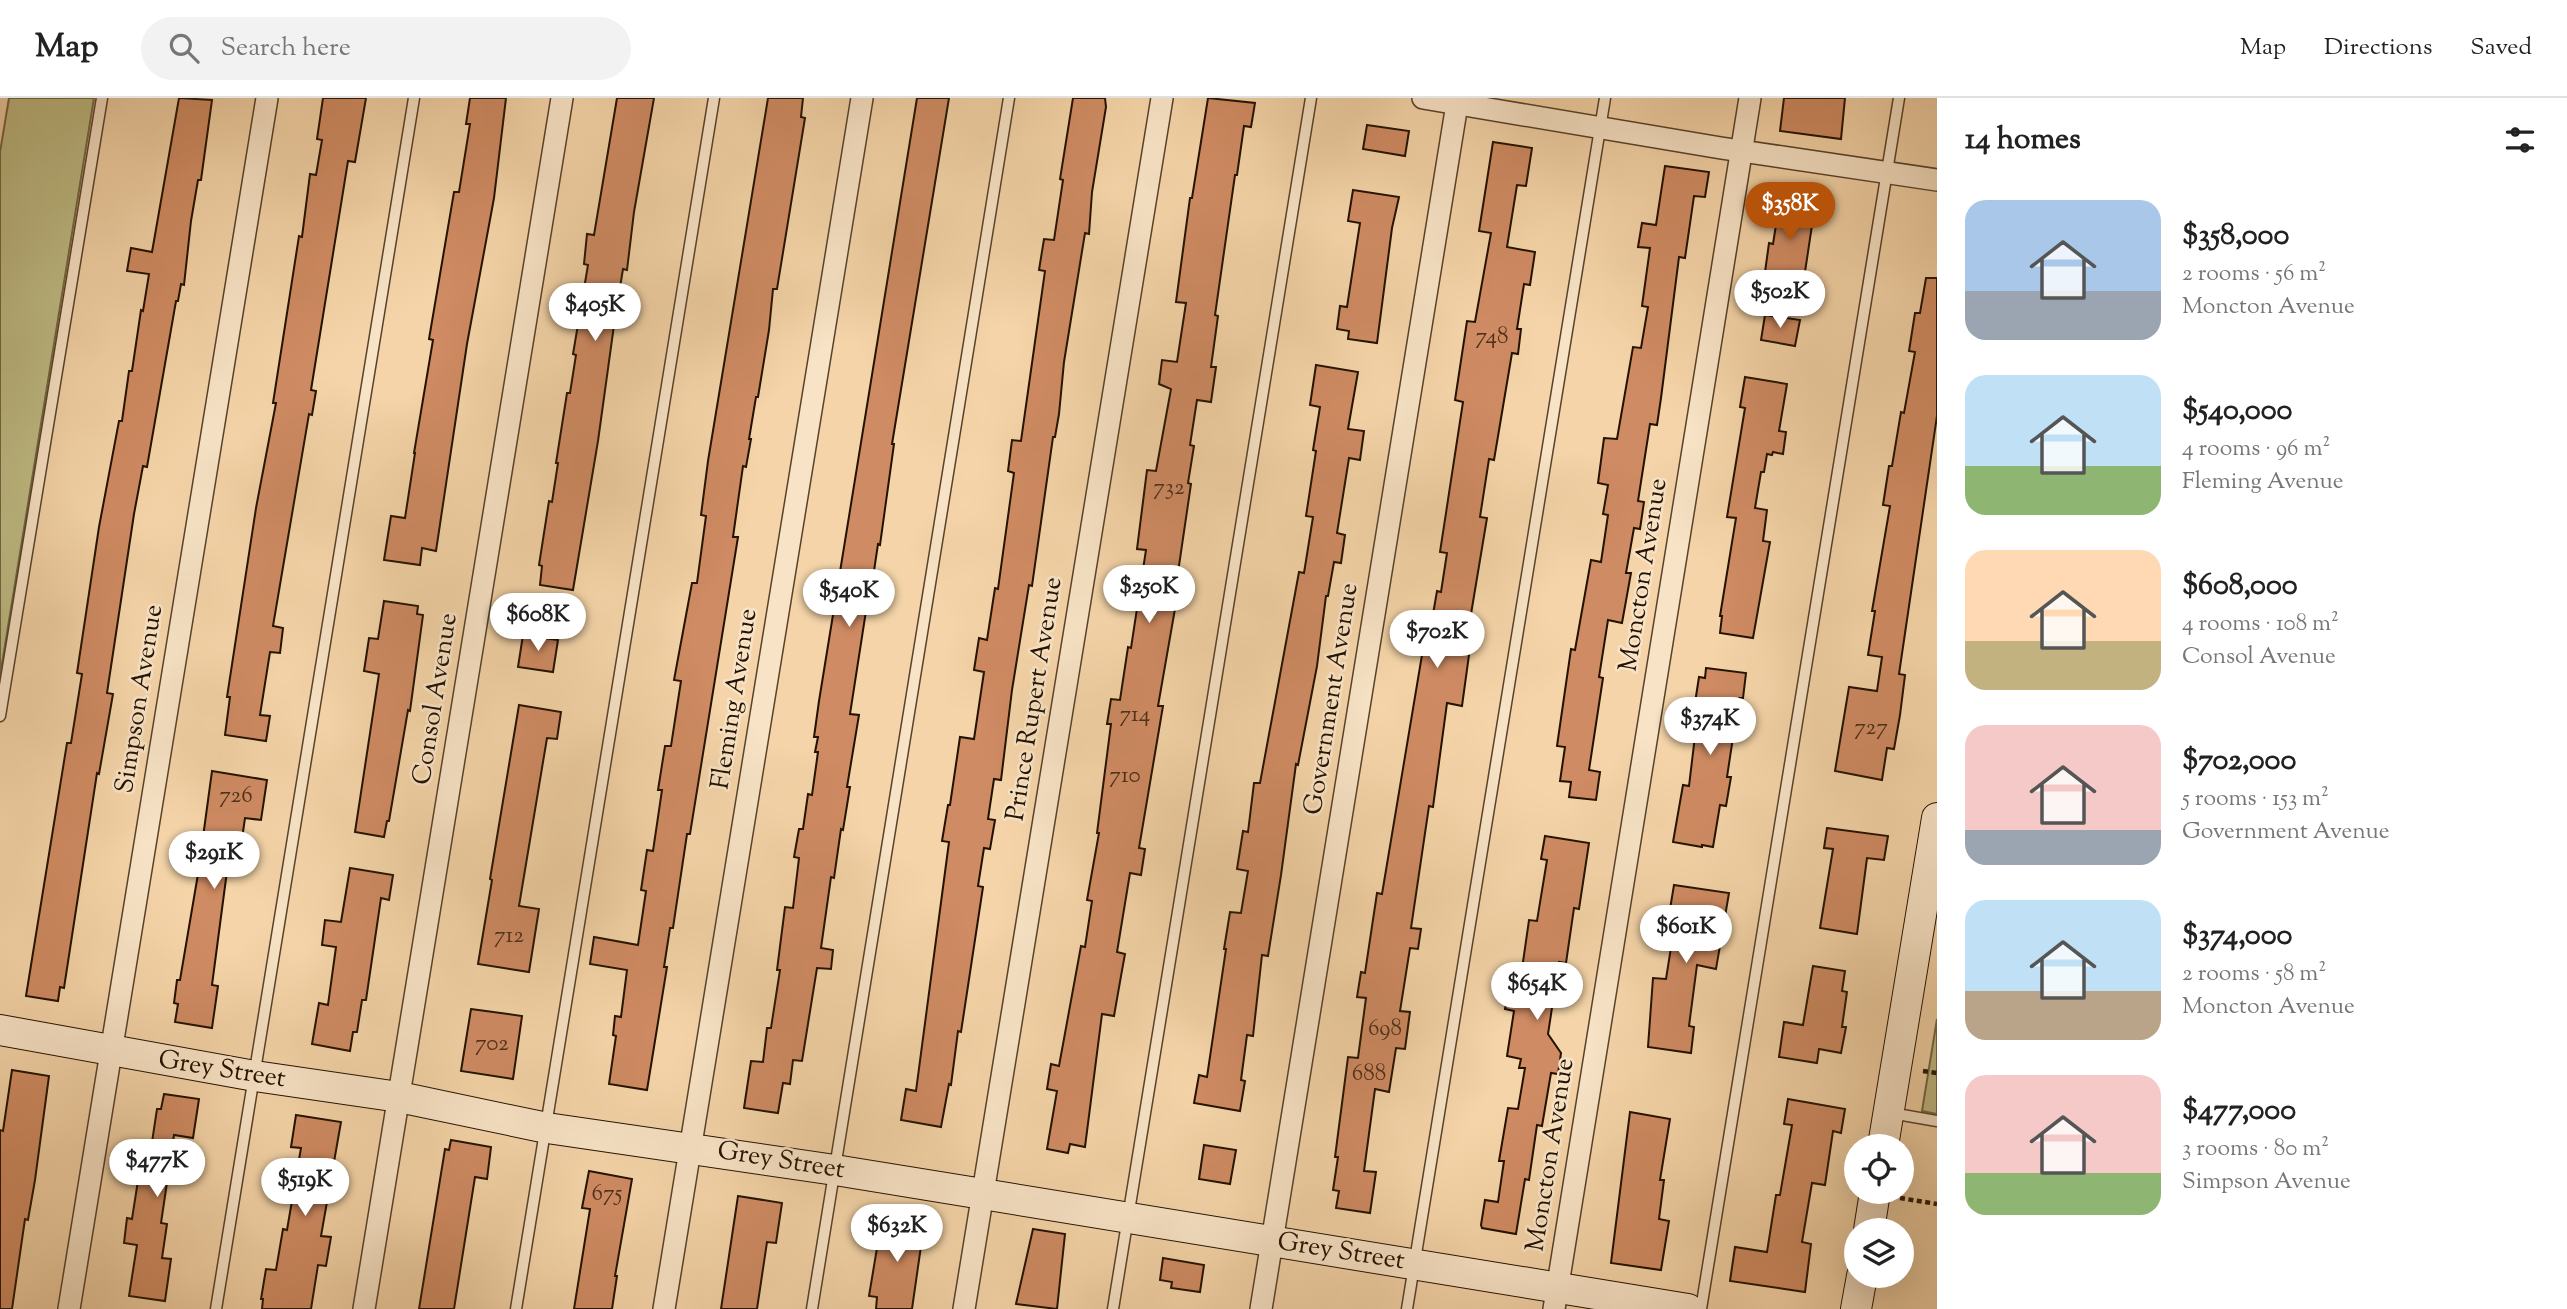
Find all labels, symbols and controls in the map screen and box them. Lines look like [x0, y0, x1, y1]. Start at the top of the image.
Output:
search box [141, 17, 631, 80]
text: Map [35, 24, 99, 72]
icon: search [165, 29, 203, 67]
text: Search here [221, 30, 351, 67]
text: Map [2240, 31, 2286, 65]
text: Directions [2324, 31, 2432, 65]
text: Saved [2470, 31, 2532, 65]
text: 14 homes [1965, 119, 2081, 162]
icon: filters [2501, 121, 2539, 159]
pin: $358K [1741, 183, 1839, 242]
text: $358K [1761, 188, 1819, 221]
text: $358,000 [2182, 215, 2289, 258]
icon: home [2021, 228, 2105, 312]
text: 2 rooms · 56 m² [2182, 258, 2326, 291]
pin: $502K [1731, 271, 1829, 330]
text: $502K [1750, 276, 1810, 309]
pin: $405K [546, 284, 644, 343]
text: $405K [565, 289, 625, 322]
text: Moncton Avenue [2182, 291, 2355, 324]
house number: 748 [1475, 321, 1509, 354]
text: $540,000 [2182, 390, 2292, 433]
icon: home [2021, 403, 2105, 487]
text: 4 rooms · 96 m² [2182, 433, 2330, 466]
text: Fleming Avenue [2182, 466, 2344, 499]
house number: 732 [1153, 472, 1185, 505]
street label: Moncton Avenue [1610, 476, 1678, 674]
text: $608,000 [2182, 565, 2298, 608]
pin: $250K [1100, 566, 1198, 625]
pin: $540K [800, 570, 898, 629]
text: $250K [1119, 571, 1179, 604]
street label: Prince Rupert Avenue [997, 574, 1073, 824]
text: $540K [819, 575, 879, 608]
icon: home [2021, 578, 2105, 662]
street label: Government Avenue [1295, 580, 1369, 818]
pin: $608K [489, 594, 587, 653]
text: $608K [506, 599, 570, 632]
street label: Simpson Avenue [107, 602, 173, 796]
street label: Fleming Avenue [702, 606, 768, 792]
text: 4 rooms · 108 m² [2182, 608, 2339, 641]
street label: Consol Avenue [404, 610, 468, 788]
pin: $702K [1388, 610, 1486, 670]
text: $702K [1406, 616, 1468, 649]
text: Consol Avenue [2182, 641, 2336, 674]
pin: $374K [1661, 698, 1759, 757]
house number: 714 [1120, 699, 1150, 732]
text: $374K [1680, 703, 1740, 736]
house number: 727 [1854, 712, 1888, 745]
text: $702,000 [2182, 740, 2296, 783]
icon: home [2021, 753, 2105, 837]
house number: 710 [1109, 760, 1141, 793]
house number: 726 [219, 780, 253, 813]
text: 5 rooms · 153 m² [2182, 783, 2329, 816]
text: Government Avenue [2182, 816, 2390, 849]
pin: $291K [165, 832, 263, 891]
text: $291K [185, 837, 243, 870]
pin: $601K [1637, 906, 1735, 965]
text: $601K [1656, 911, 1716, 944]
text: $374,000 [2182, 915, 2292, 958]
house number: 712 [494, 920, 524, 953]
icon: home [2021, 928, 2105, 1012]
text: 2 rooms · 58 m² [2182, 958, 2326, 991]
pin: $654K [1488, 962, 1586, 1022]
text: $654K [1507, 968, 1567, 1001]
text: Moncton Avenue [2182, 991, 2355, 1024]
house number: 698 [1368, 1013, 1402, 1046]
house number: 702 [475, 1028, 509, 1061]
street label: Grey Street [156, 1042, 288, 1098]
street label: Moncton Avenue [1517, 1056, 1585, 1254]
house number: 688 [1352, 1058, 1386, 1091]
text: $477,000 [2182, 1090, 2296, 1133]
icon: home [2021, 1103, 2105, 1187]
street label: Grey Street [715, 1133, 847, 1189]
text: 3 rooms · 80 m² [2182, 1133, 2329, 1166]
map controls [1844, 1134, 1914, 1288]
button: locate [1844, 1134, 1914, 1204]
pin: $477K [108, 1140, 206, 1199]
text: $477K [125, 1145, 189, 1178]
pin: $519K [256, 1158, 354, 1218]
text: $519K [277, 1164, 333, 1197]
text: Simpson Avenue [2182, 1166, 2351, 1199]
house number: 675 [592, 1178, 623, 1211]
pin: $632K [848, 1204, 946, 1264]
text: $632K [867, 1210, 927, 1243]
button: layers [1844, 1218, 1914, 1288]
street label: Grey Street [1275, 1224, 1407, 1280]

